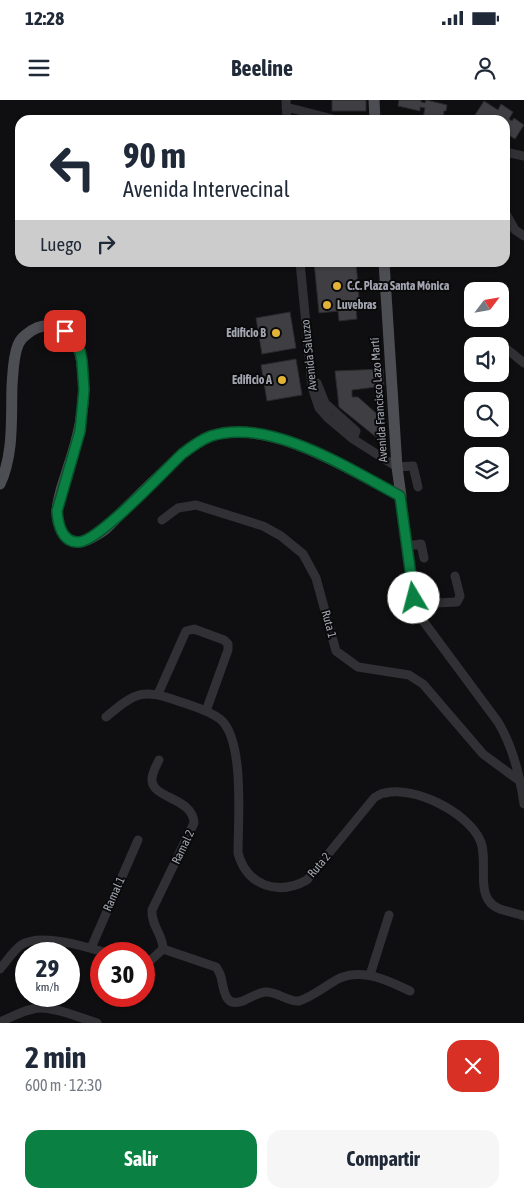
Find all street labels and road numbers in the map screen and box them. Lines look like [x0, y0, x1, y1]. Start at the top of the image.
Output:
street label: Avenida Saluzzo [298, 318, 320, 391]
street label: Avenida Francisco Lazo Martí [368, 337, 390, 463]
street label: Ruta 1 [319, 609, 339, 640]
street label: Ramal 2 [169, 828, 197, 866]
street label: Ruta 2 [305, 850, 333, 880]
street label: Ramal 1 [100, 874, 128, 913]

